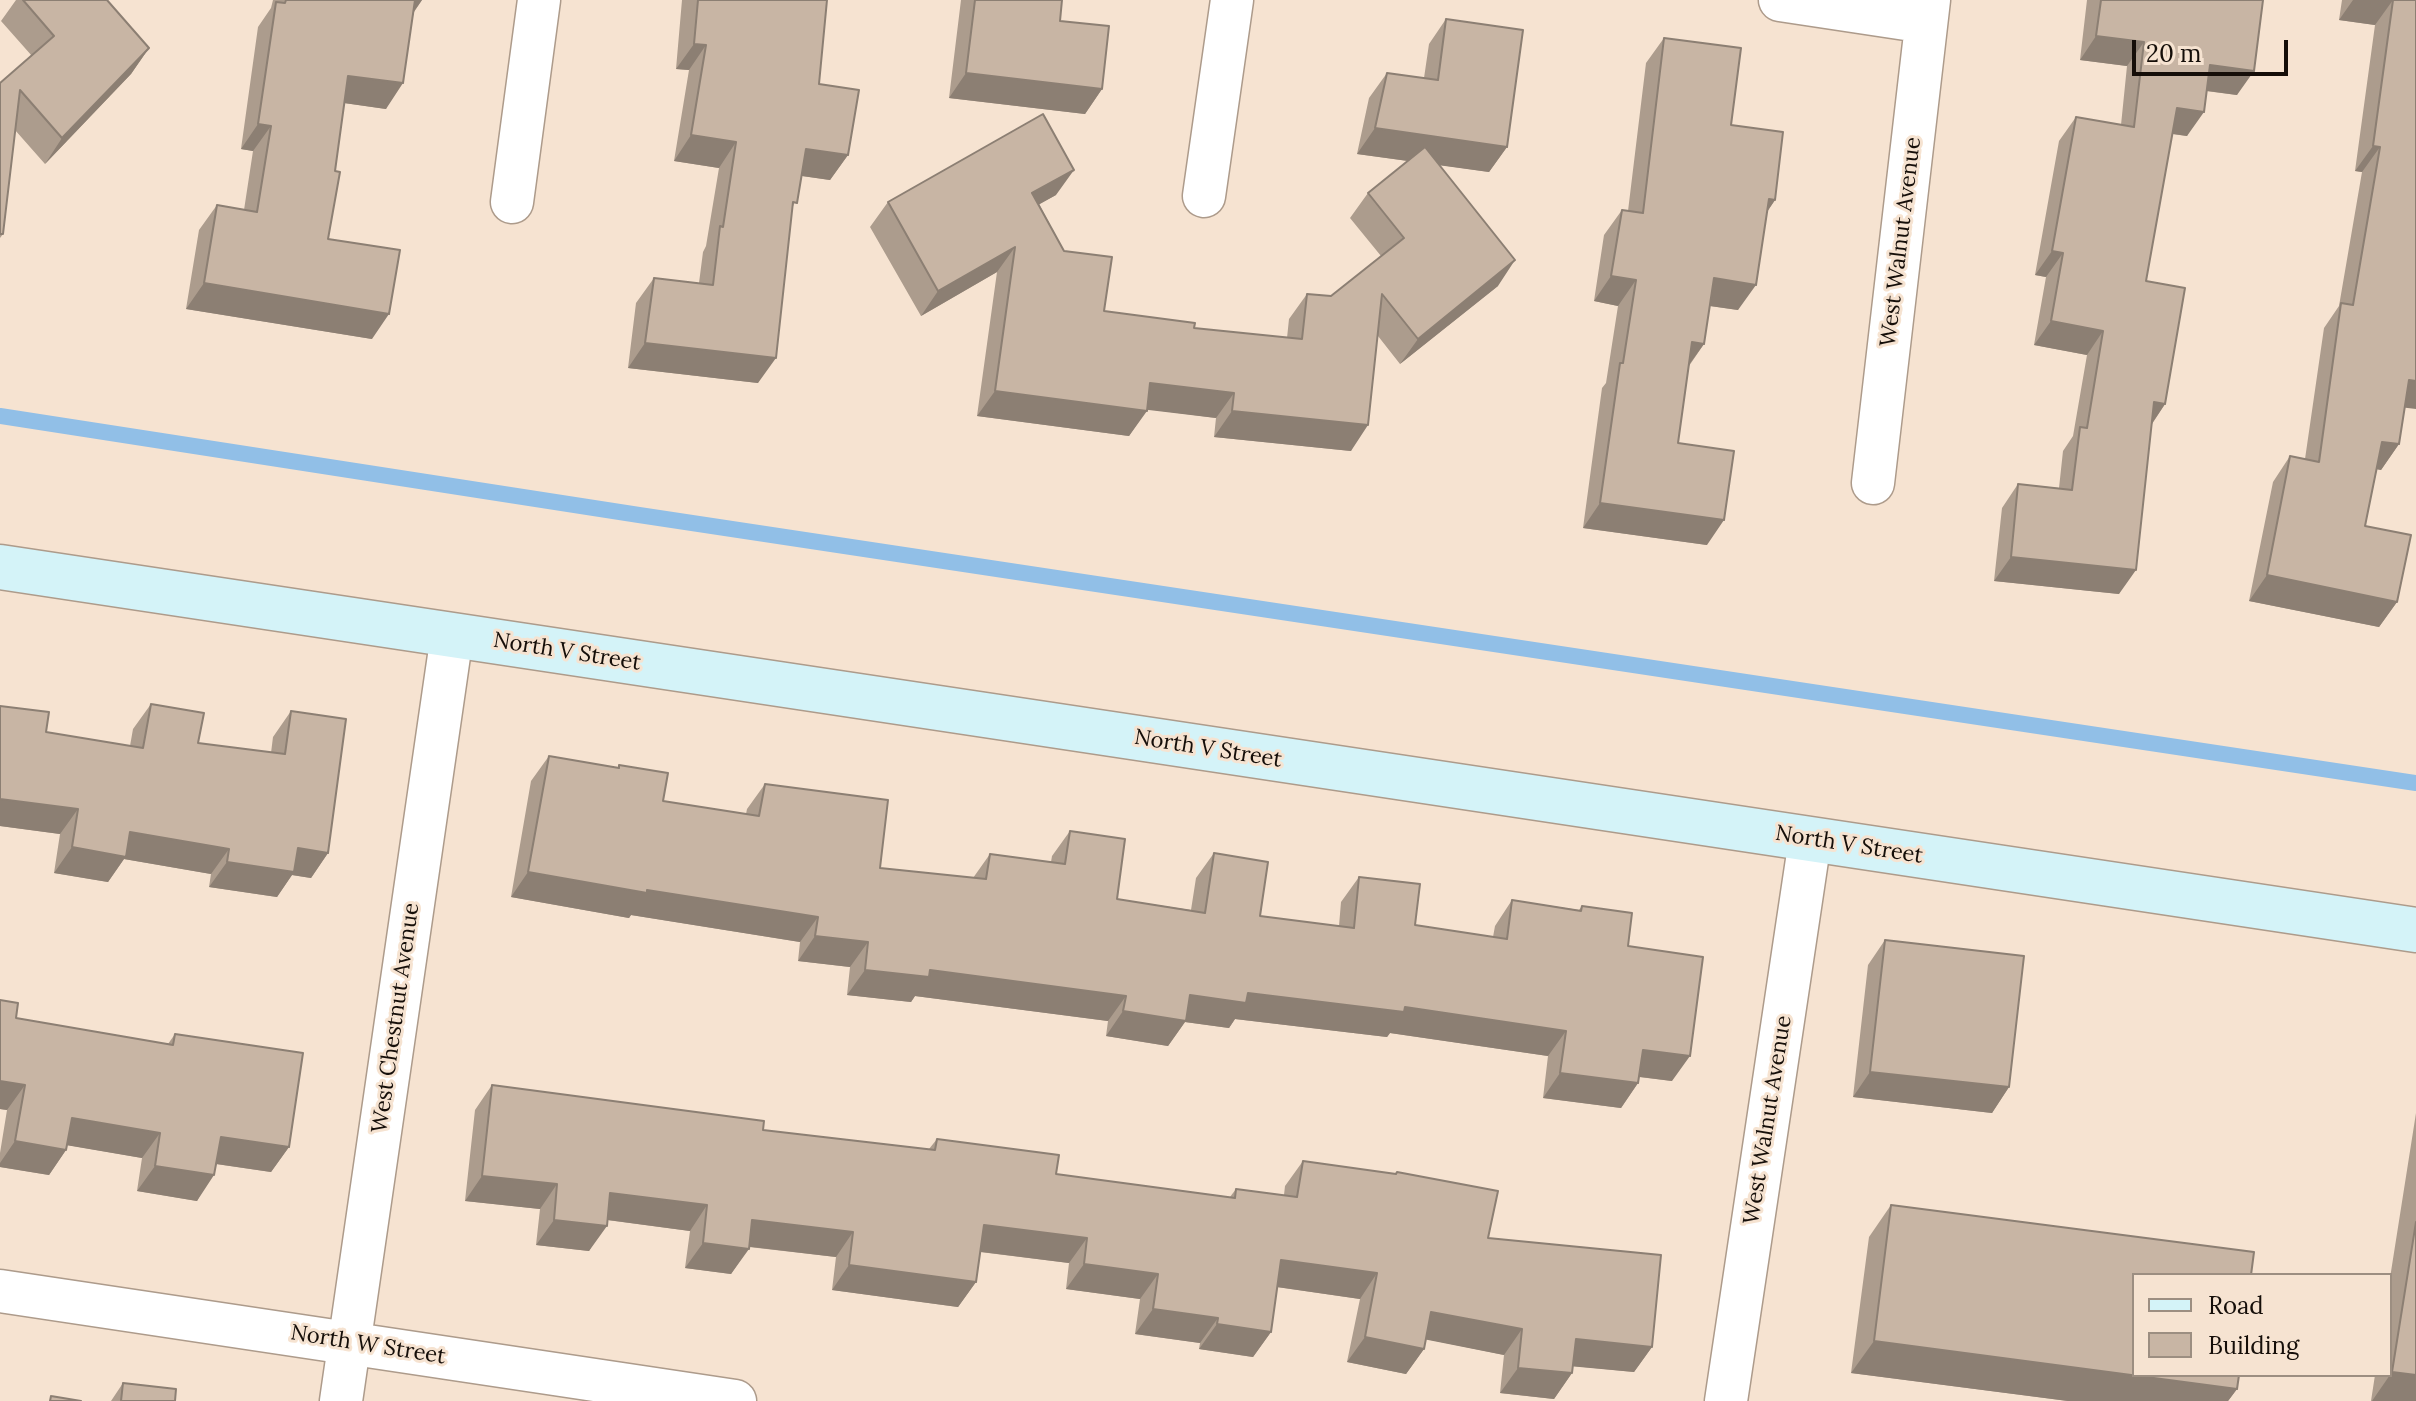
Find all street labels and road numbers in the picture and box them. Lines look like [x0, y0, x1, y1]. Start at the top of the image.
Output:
street label: West Walnut Avenue [1875, 136, 1927, 348]
street label: North V Street [491, 627, 643, 677]
street label: North V Street [1132, 724, 1284, 774]
street label: North V Street [1773, 820, 1925, 870]
street label: West Chestnut Avenue [367, 901, 425, 1135]
street label: West Walnut Avenue [1738, 1014, 1798, 1226]
street label: North W Street [289, 1320, 447, 1370]

